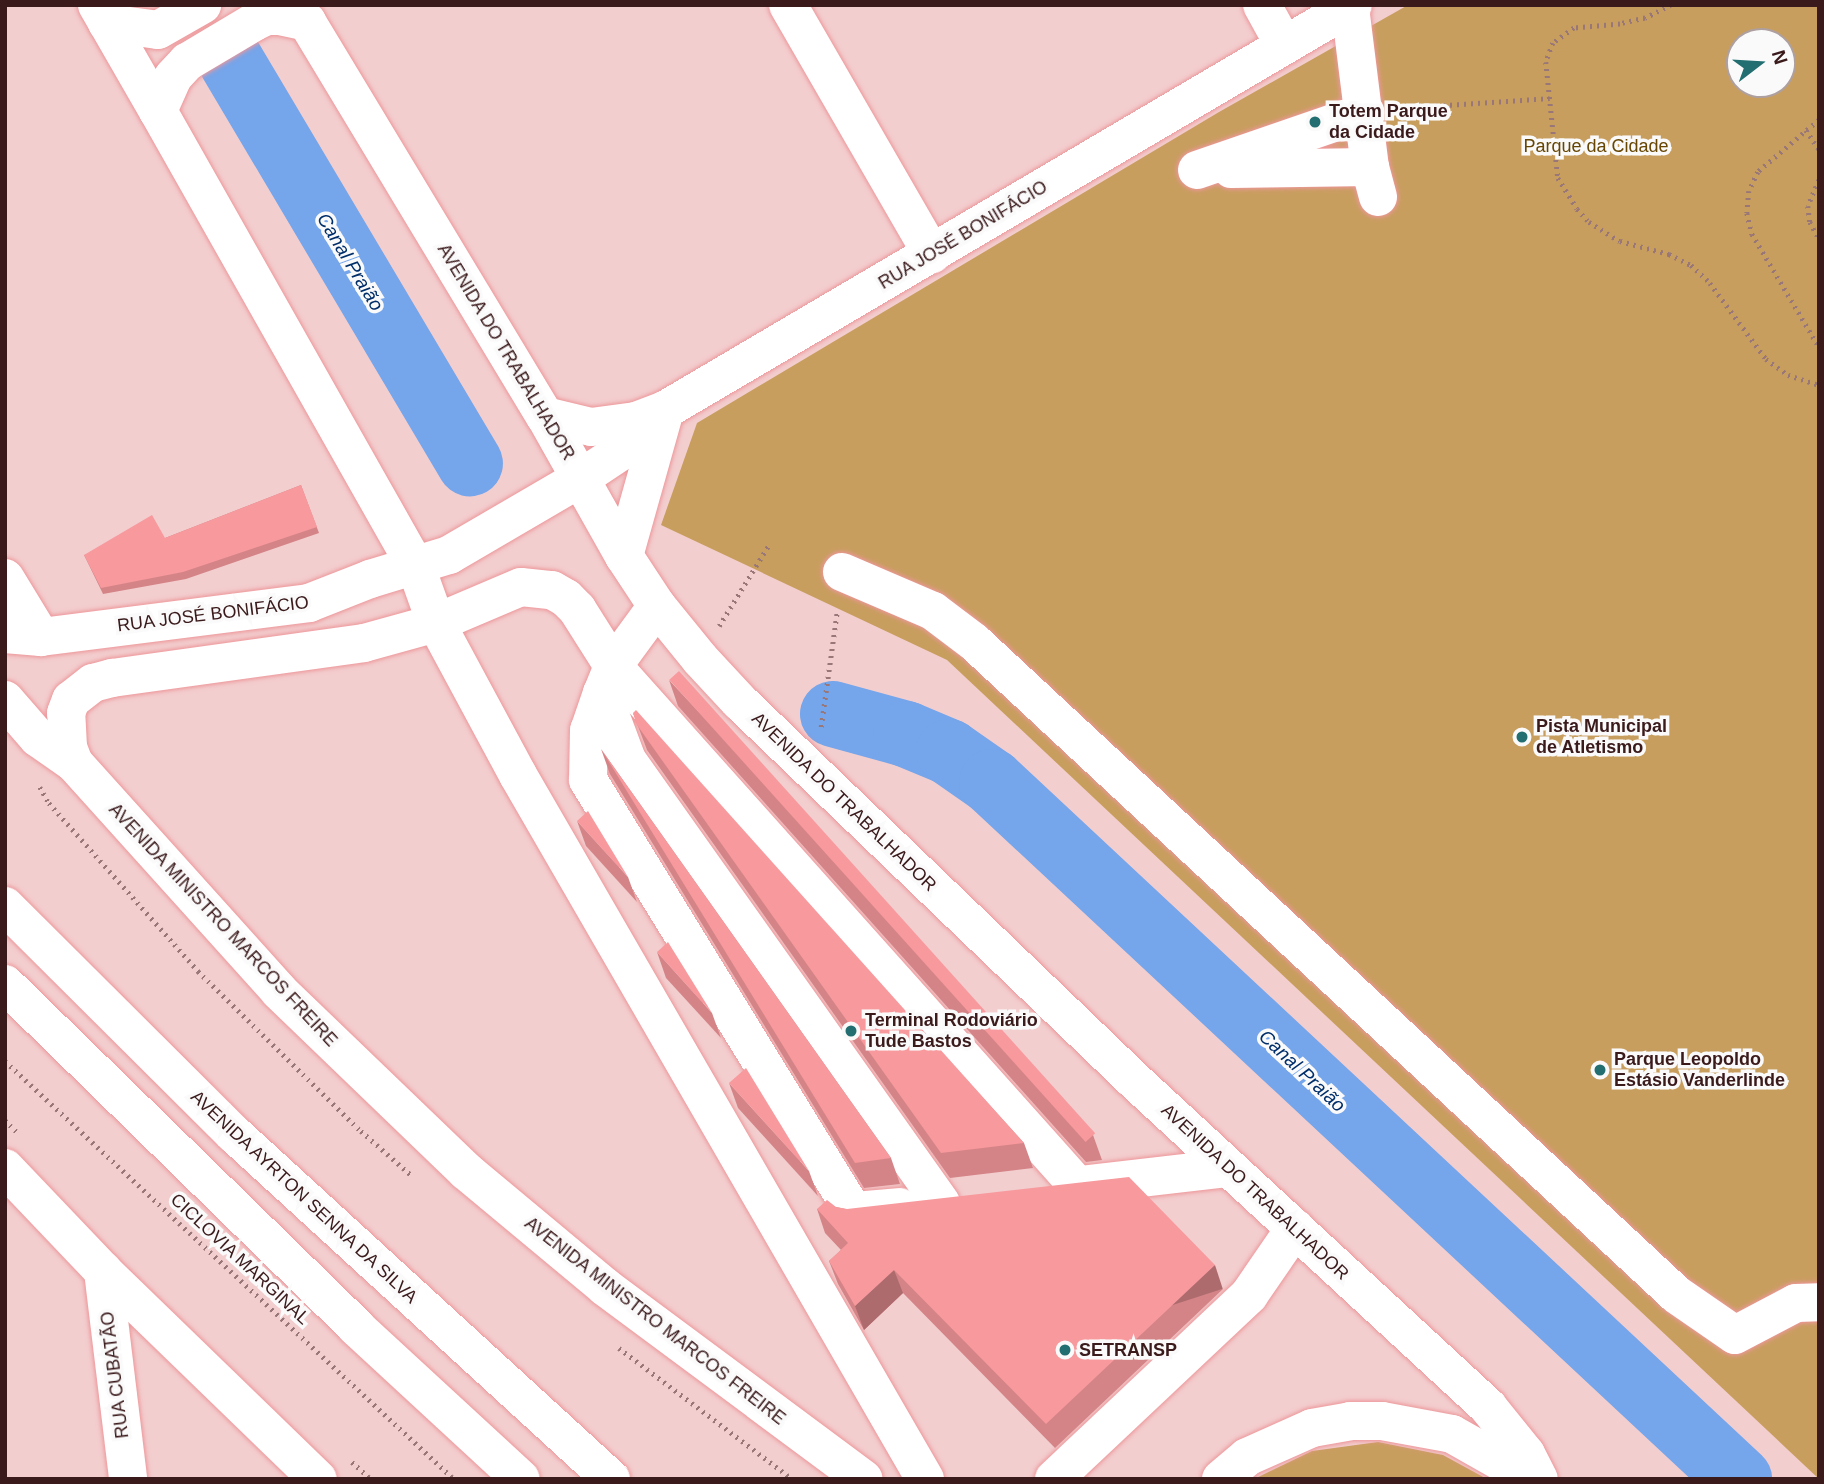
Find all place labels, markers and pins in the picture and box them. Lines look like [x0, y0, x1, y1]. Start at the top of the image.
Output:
place label: Totem Parque da Cidade [1329, 101, 1448, 144]
marker: Totem Parque da Cidade [1307, 114, 1323, 130]
place label: Pista Municipal de Atletismo [1536, 716, 1667, 758]
marker: Pista Municipal de Atletismo [1514, 729, 1530, 745]
place label: Terminal Rodoviário Tude Bastos [865, 1010, 1038, 1052]
marker: Terminal Rodoviário Tude Bastos [843, 1023, 859, 1039]
place label: Parque Leopoldo Estásio Vanderlinde [1614, 1049, 1785, 1092]
marker: Parque Leopoldo Estásio Vanderlinde [1592, 1062, 1608, 1078]
place label: SETRANSP [1079, 1339, 1177, 1361]
marker: SETRANSP [1057, 1342, 1073, 1358]

